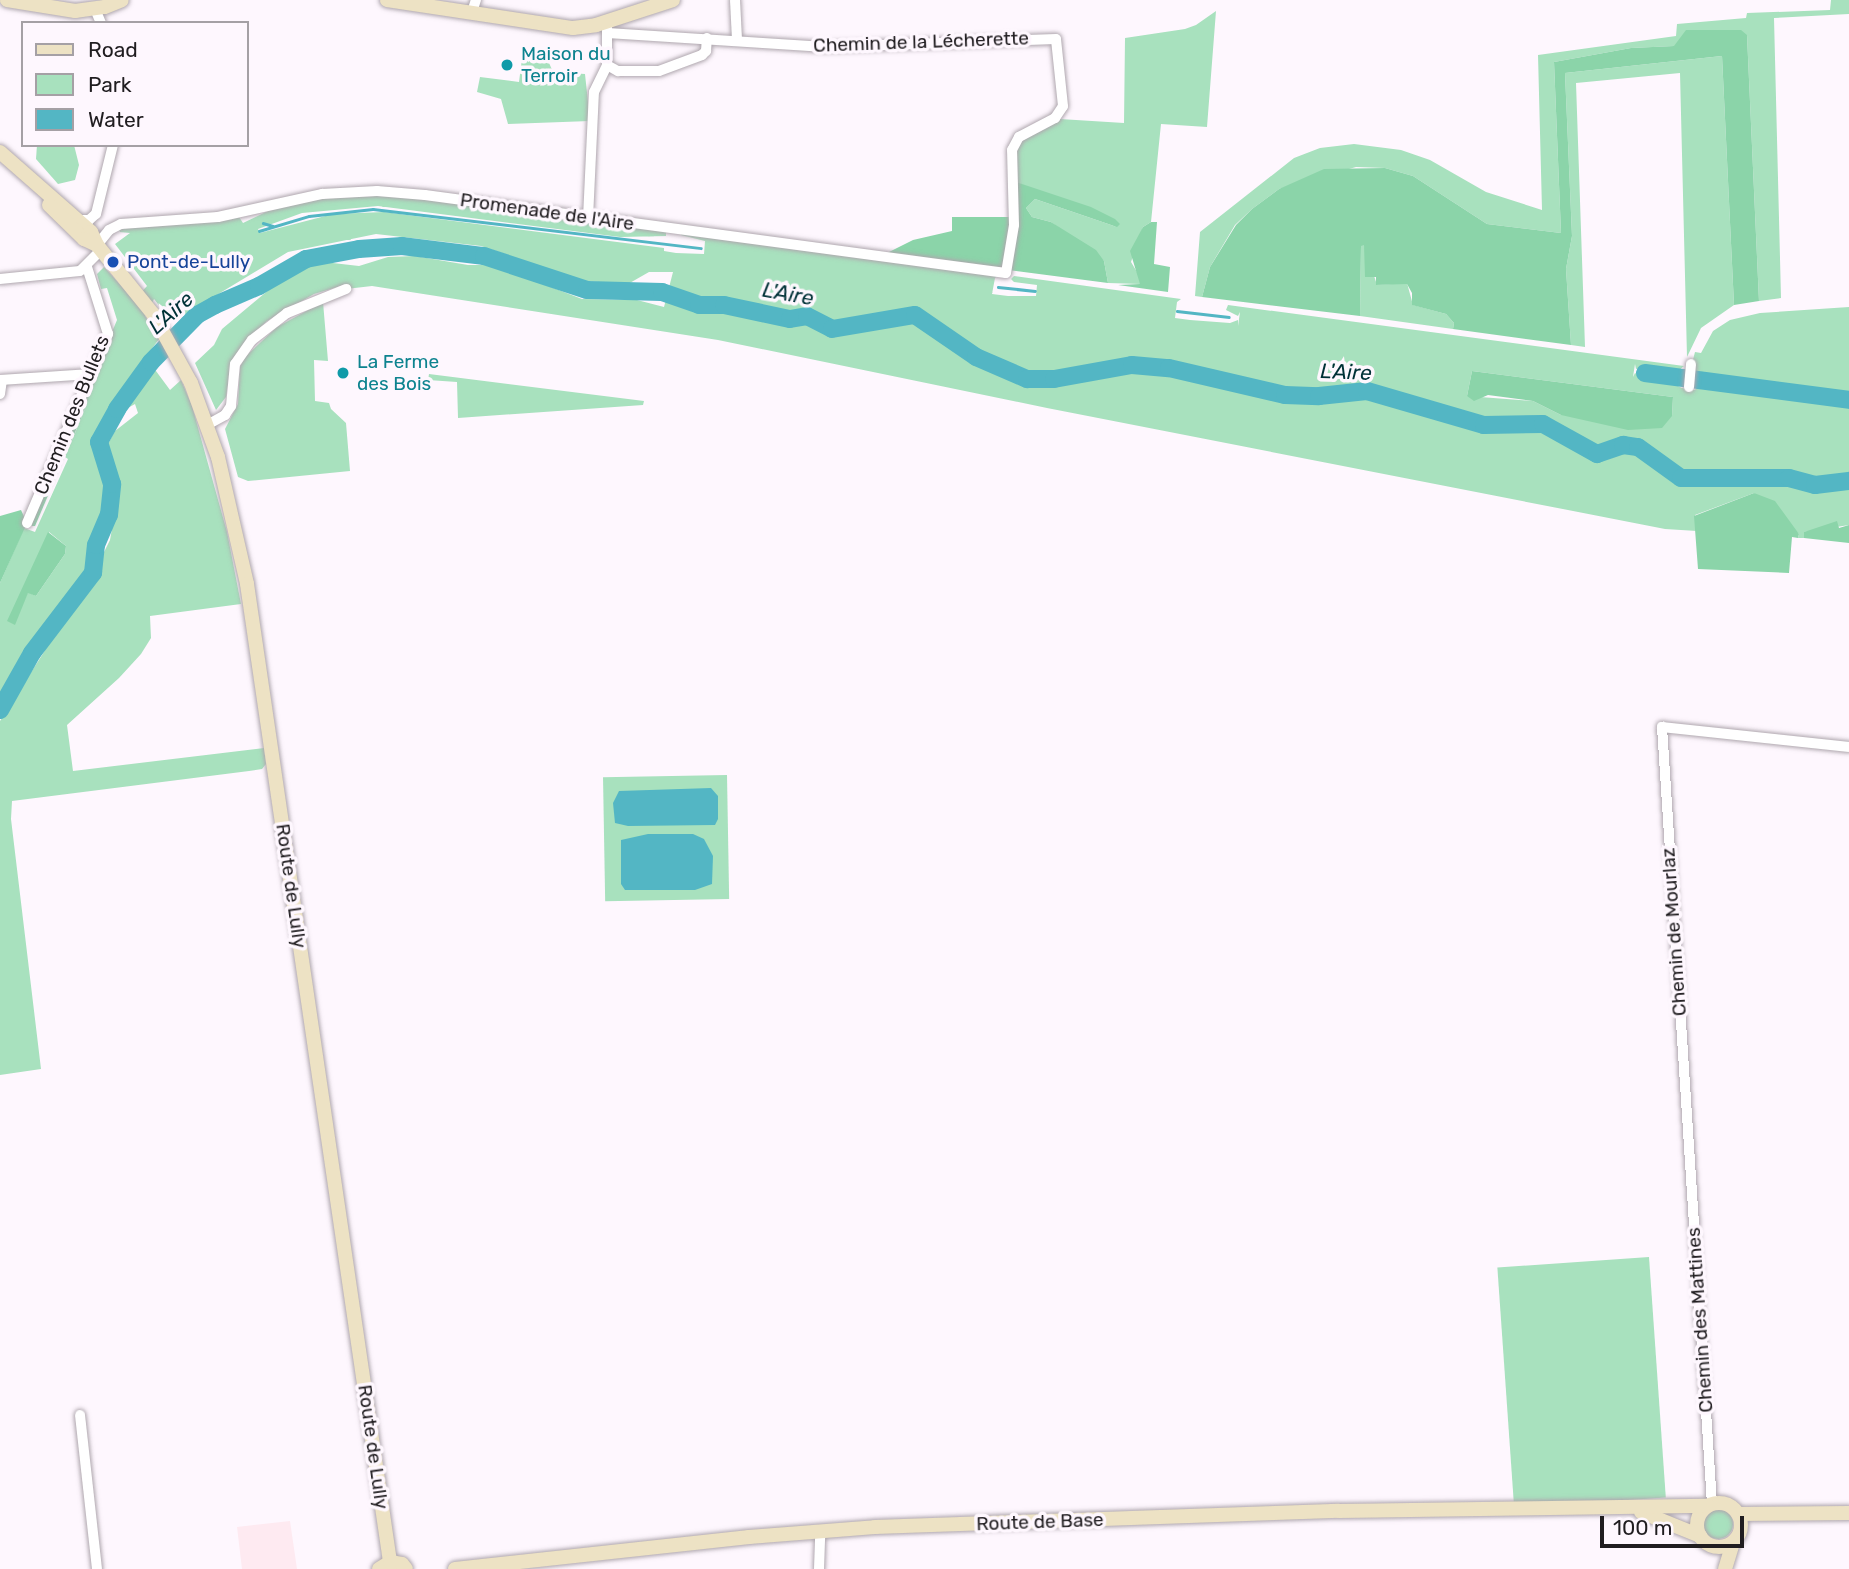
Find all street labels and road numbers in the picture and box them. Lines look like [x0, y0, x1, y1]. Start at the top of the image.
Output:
street label: Chemin de la Lécherette [813, 27, 1029, 57]
street label: Promenade de l'Aire [459, 189, 635, 235]
street label: Chemin des Bullets [30, 332, 114, 498]
street label: Route de Lully [271, 822, 311, 950]
street label: Chemin de Mourlaz [1657, 847, 1691, 1017]
street label: Chemin des Mattines [1682, 1227, 1718, 1413]
street label: Route de Lully [353, 1383, 393, 1511]
street label: Route de Base [976, 1508, 1104, 1536]

